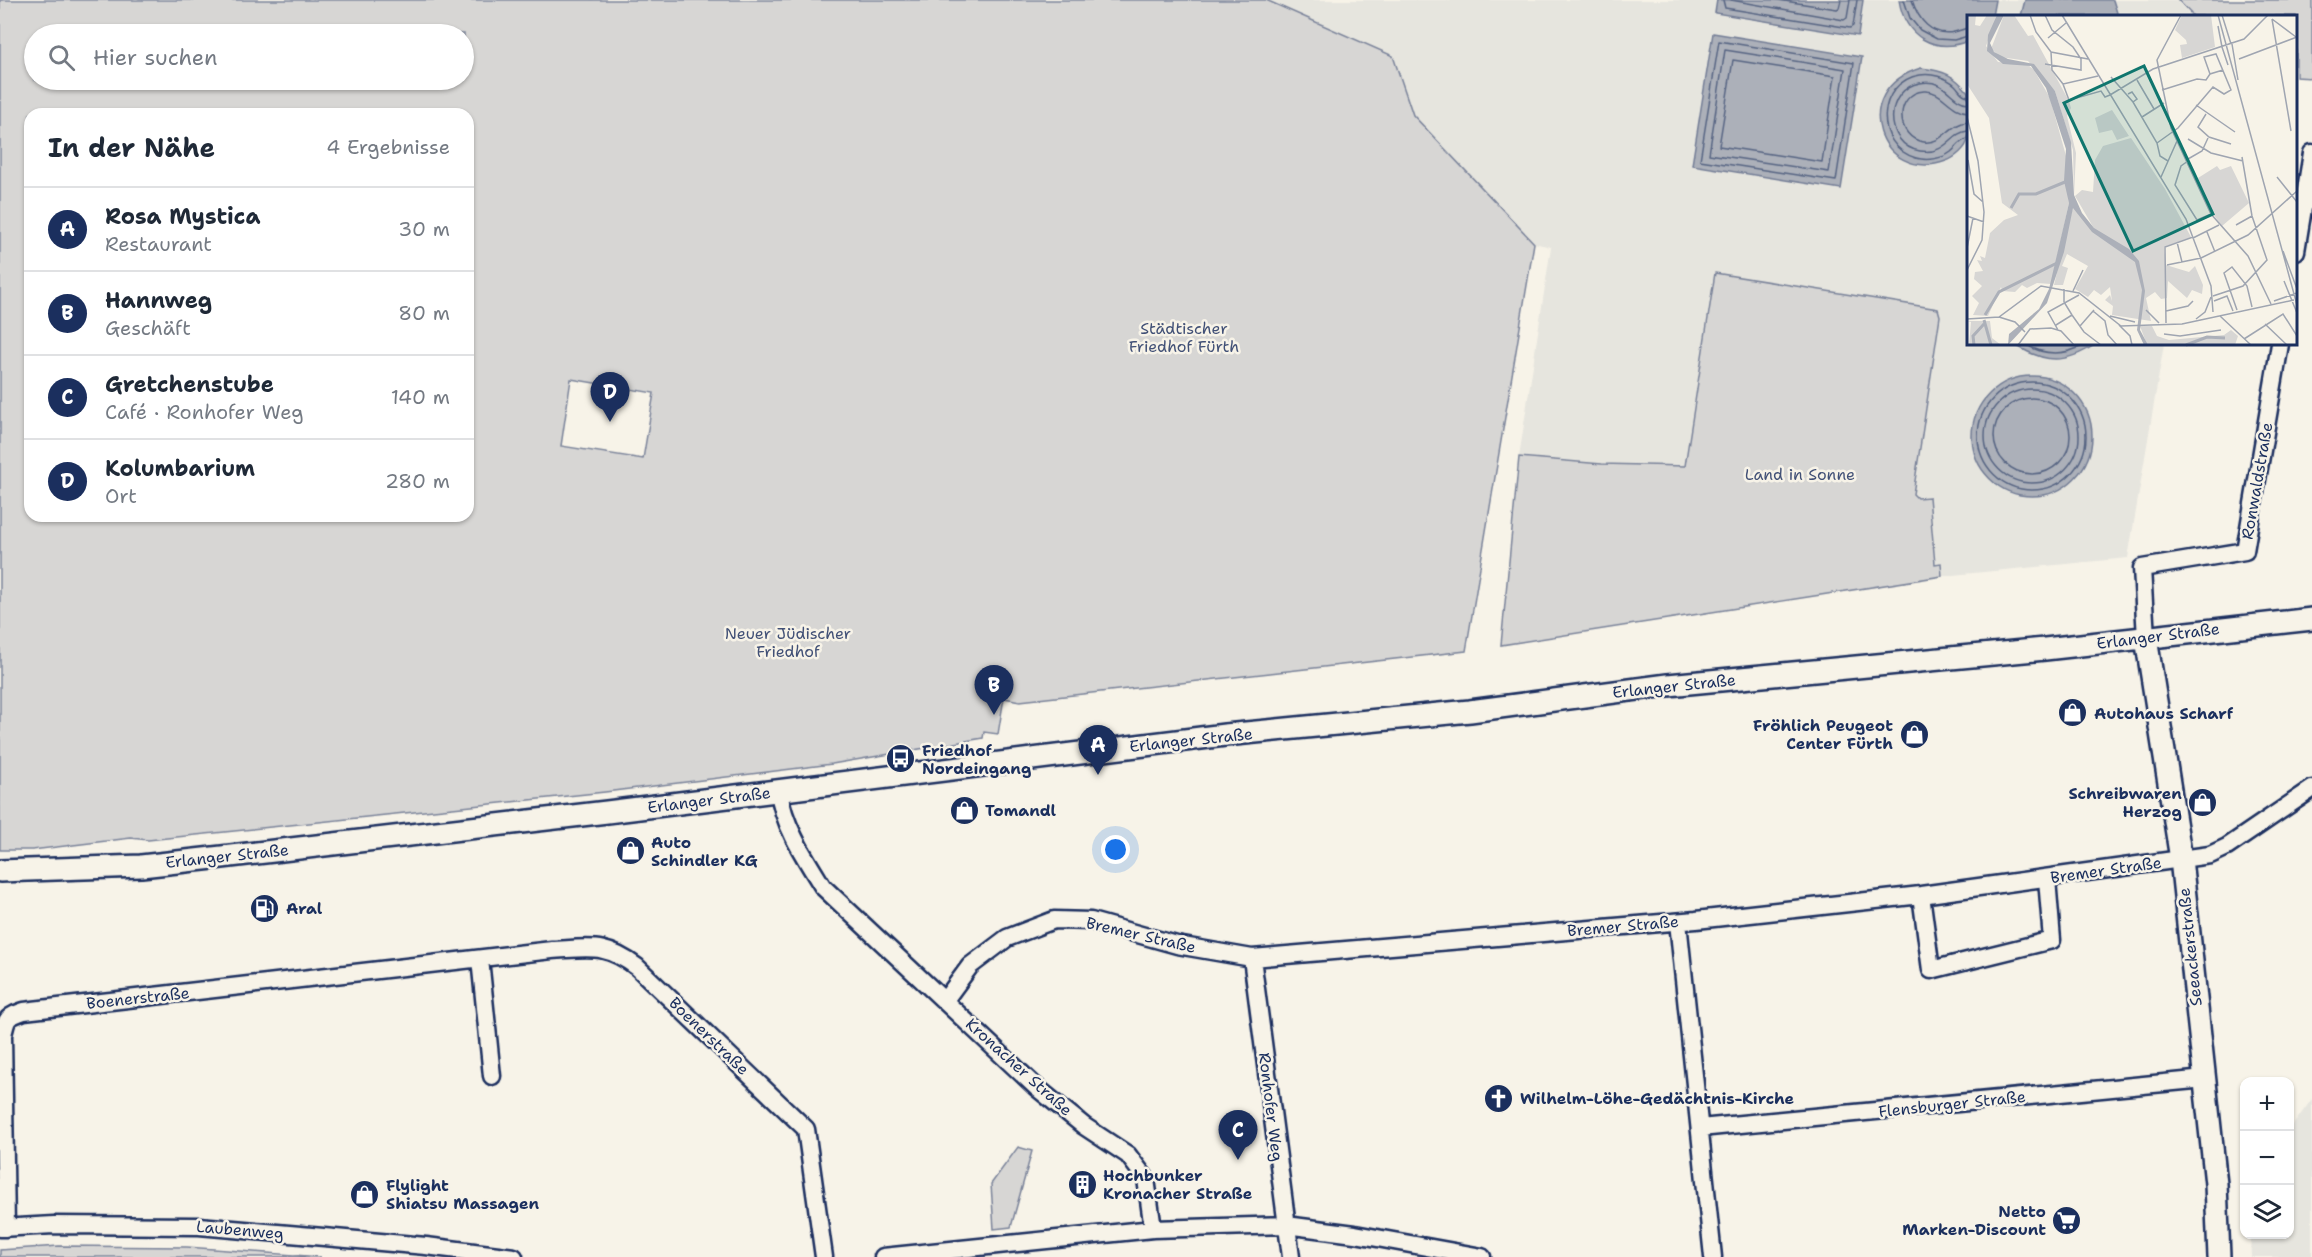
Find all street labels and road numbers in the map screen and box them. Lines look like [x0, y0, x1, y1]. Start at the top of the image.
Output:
street label: Ronwaldstraße [2236, 421, 2278, 541]
street label: Erlanger Straße [2095, 618, 2221, 654]
street label: Erlanger Straße [1611, 669, 1737, 703]
street label: Erlanger Straße [1128, 723, 1254, 757]
street label: Erlanger Straße [646, 782, 772, 818]
street label: Erlanger Straße [164, 839, 290, 873]
street label: Bremer Straße [2049, 852, 2163, 888]
street label: Seeackerstraße [2173, 887, 2207, 1007]
street label: Bremer Straße [1566, 911, 1680, 941]
street label: Bremer Straße [1084, 912, 1198, 958]
street label: Boenerstraße [85, 982, 191, 1014]
street label: Boenerstraße [664, 992, 754, 1080]
street label: Kronacher Straße [961, 1013, 1077, 1121]
street label: Ronhofer Weg [1254, 1051, 1288, 1163]
street label: Flensburger Straße [1877, 1086, 2027, 1122]
street label: Laubenweg [195, 1216, 285, 1244]

